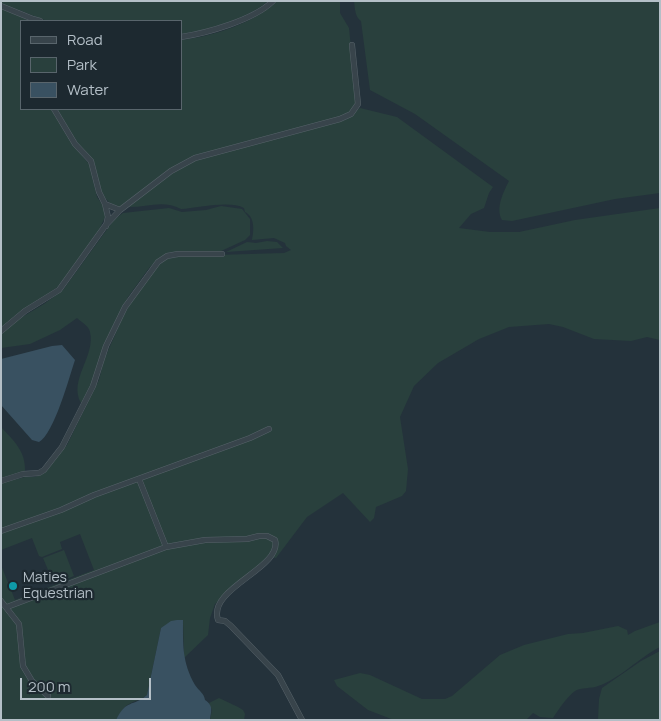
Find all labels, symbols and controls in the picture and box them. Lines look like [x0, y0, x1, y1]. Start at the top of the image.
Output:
legend [20, 20, 182, 110]
text: Road [67, 29, 103, 50]
text: Park [67, 54, 97, 75]
text: Water [67, 79, 109, 100]
place label: Maties Equestrian [23, 570, 93, 602]
marker: Maties Equestrian [7, 580, 19, 592]
scale bar [22, 668, 154, 700]
text: 200 m [28, 676, 71, 697]

